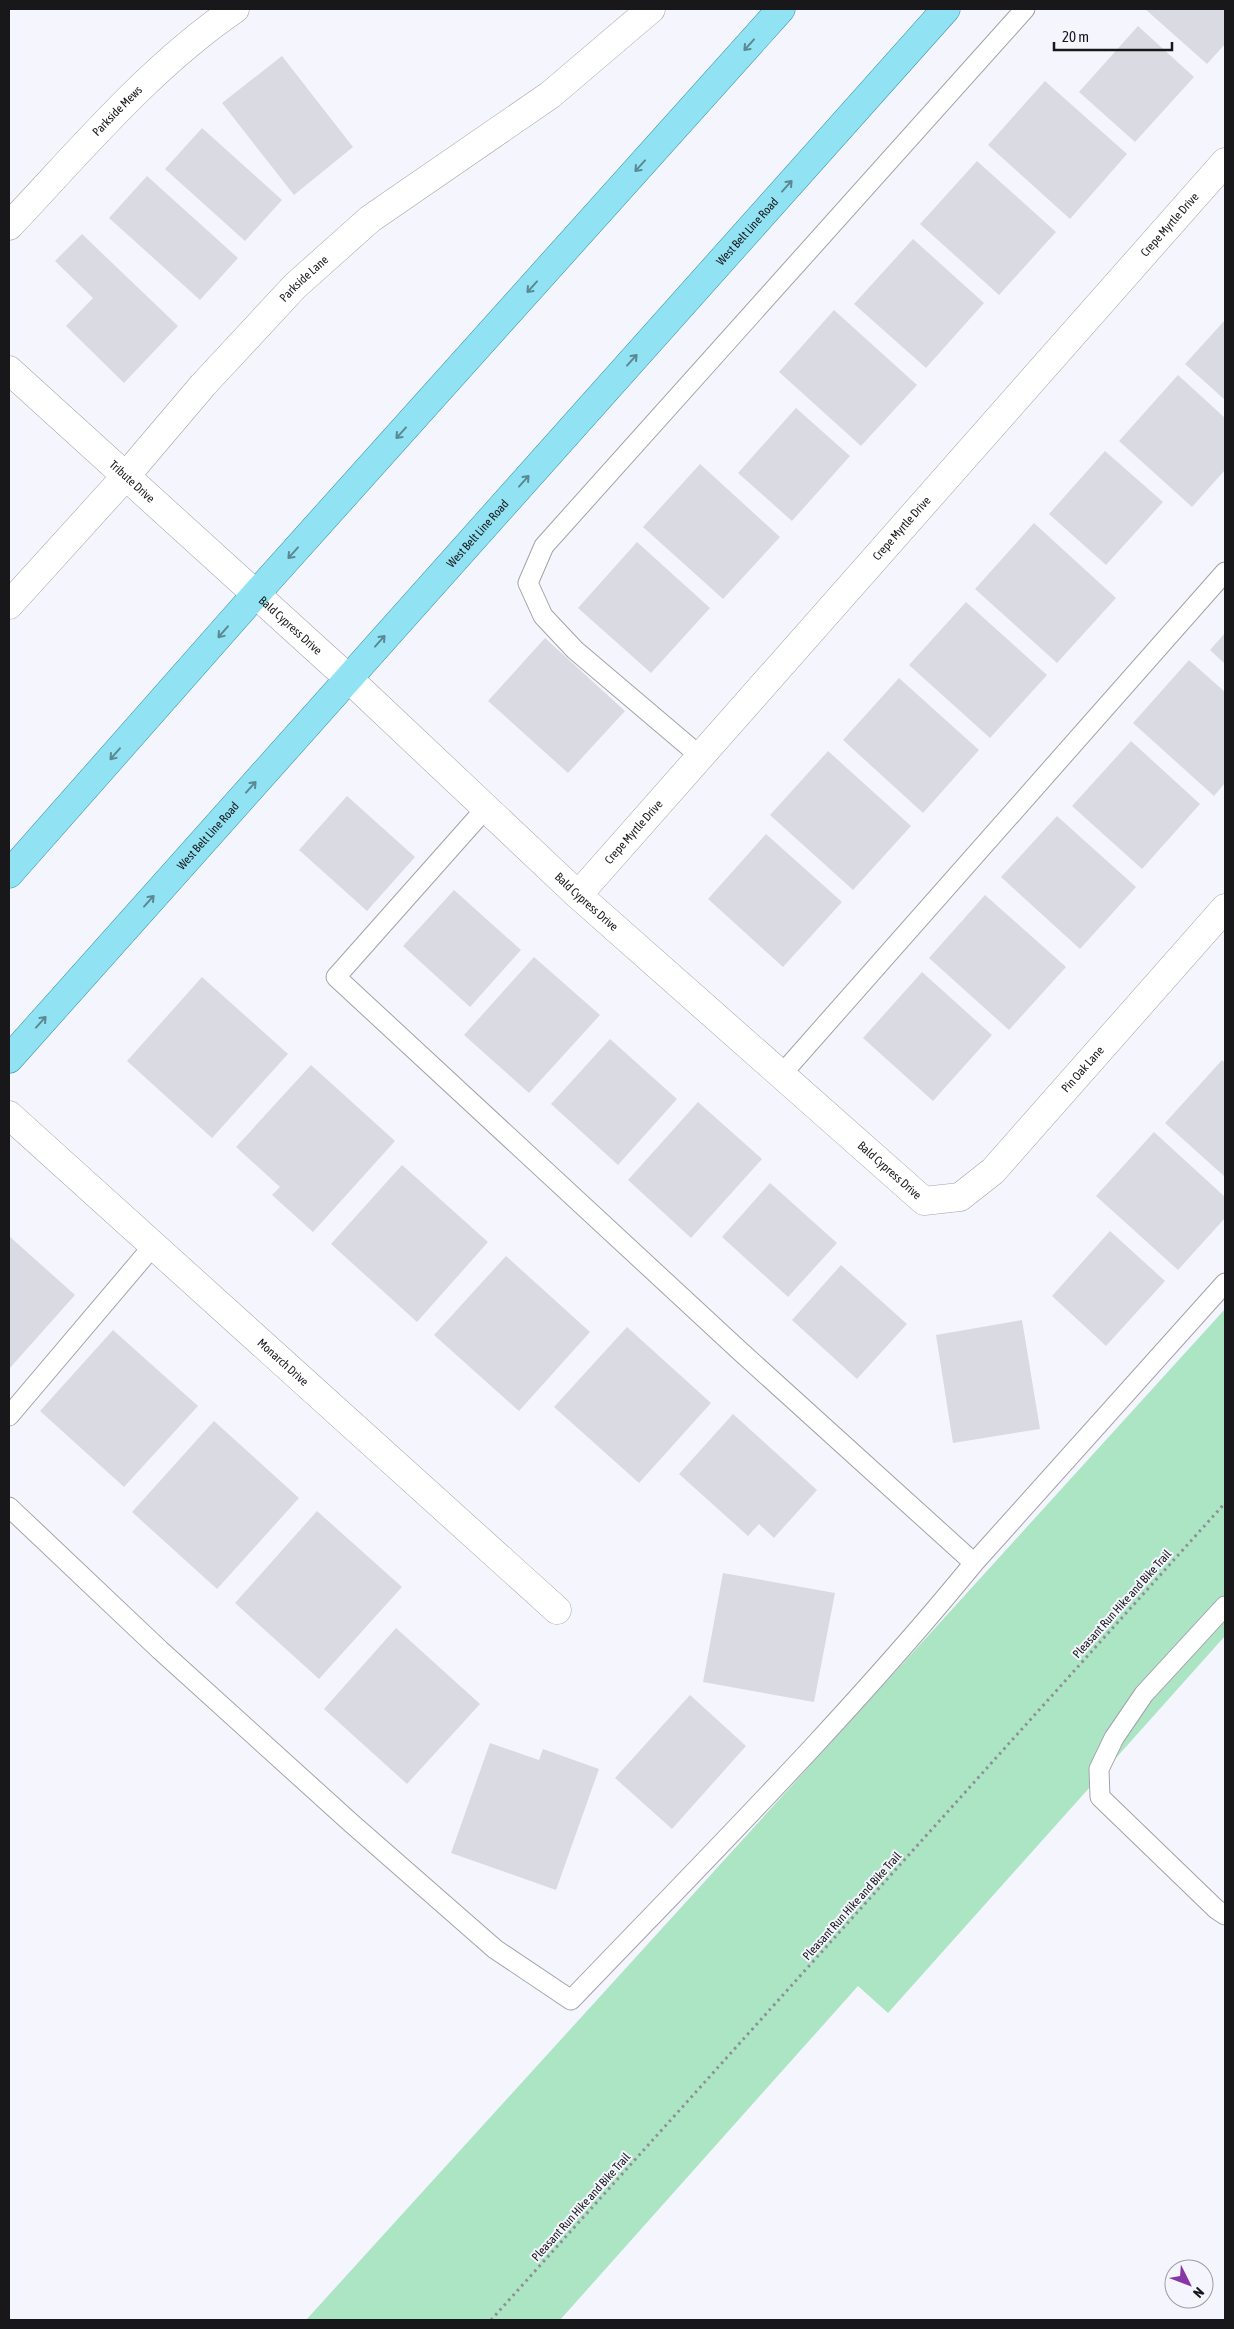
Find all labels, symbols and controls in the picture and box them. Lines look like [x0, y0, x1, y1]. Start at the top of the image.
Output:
scale bar [1054, 20, 1172, 52]
text: 20 m [1062, 28, 1089, 45]
one-way arrow [743, 39, 755, 52]
street label: Parkside Mews [90, 83, 145, 139]
one-way arrow [634, 160, 646, 173]
one-way arrow [781, 180, 793, 193]
street label: Crepe Myrtle Drive [1138, 190, 1202, 260]
street label: West Belt Line Road [714, 195, 781, 268]
street label: Parkside Lane [277, 253, 331, 305]
one-way arrow [526, 281, 538, 294]
one-way arrow [626, 353, 638, 366]
one-way arrow [395, 426, 407, 439]
street label: Tribute Drive [106, 458, 157, 506]
one-way arrow [518, 474, 529, 487]
street label: Crepe Myrtle Drive [870, 494, 934, 563]
street label: West Belt Line Road [444, 497, 512, 570]
one-way arrow [287, 547, 298, 560]
street label: Bald Cypress Drive [256, 593, 325, 658]
one-way arrow [217, 625, 228, 638]
one-way arrow [374, 635, 386, 648]
one-way arrow [109, 747, 121, 760]
one-way arrow [245, 780, 257, 793]
street label: Crepe Myrtle Drive [602, 797, 666, 867]
street label: West Belt Line Road [174, 799, 242, 873]
street label: Bald Cypress Drive [552, 870, 621, 934]
one-way arrow [143, 894, 155, 907]
one-way arrow [35, 1016, 46, 1029]
street label: Pin Oak Lane [1059, 1043, 1107, 1095]
street label: Bald Cypress Drive [855, 1139, 924, 1202]
street label: Monarch Drive [254, 1336, 311, 1389]
street label: Pleasant Run Hike and Bike Trail [1070, 1546, 1175, 1661]
street label: Pleasant Run Hike and Bike Trail [800, 1848, 905, 1963]
street label: Pleasant Run Hike and Bike Trail [529, 2149, 634, 2264]
north arrow [1164, 2259, 1214, 2309]
text: N [1190, 2284, 1207, 2301]

